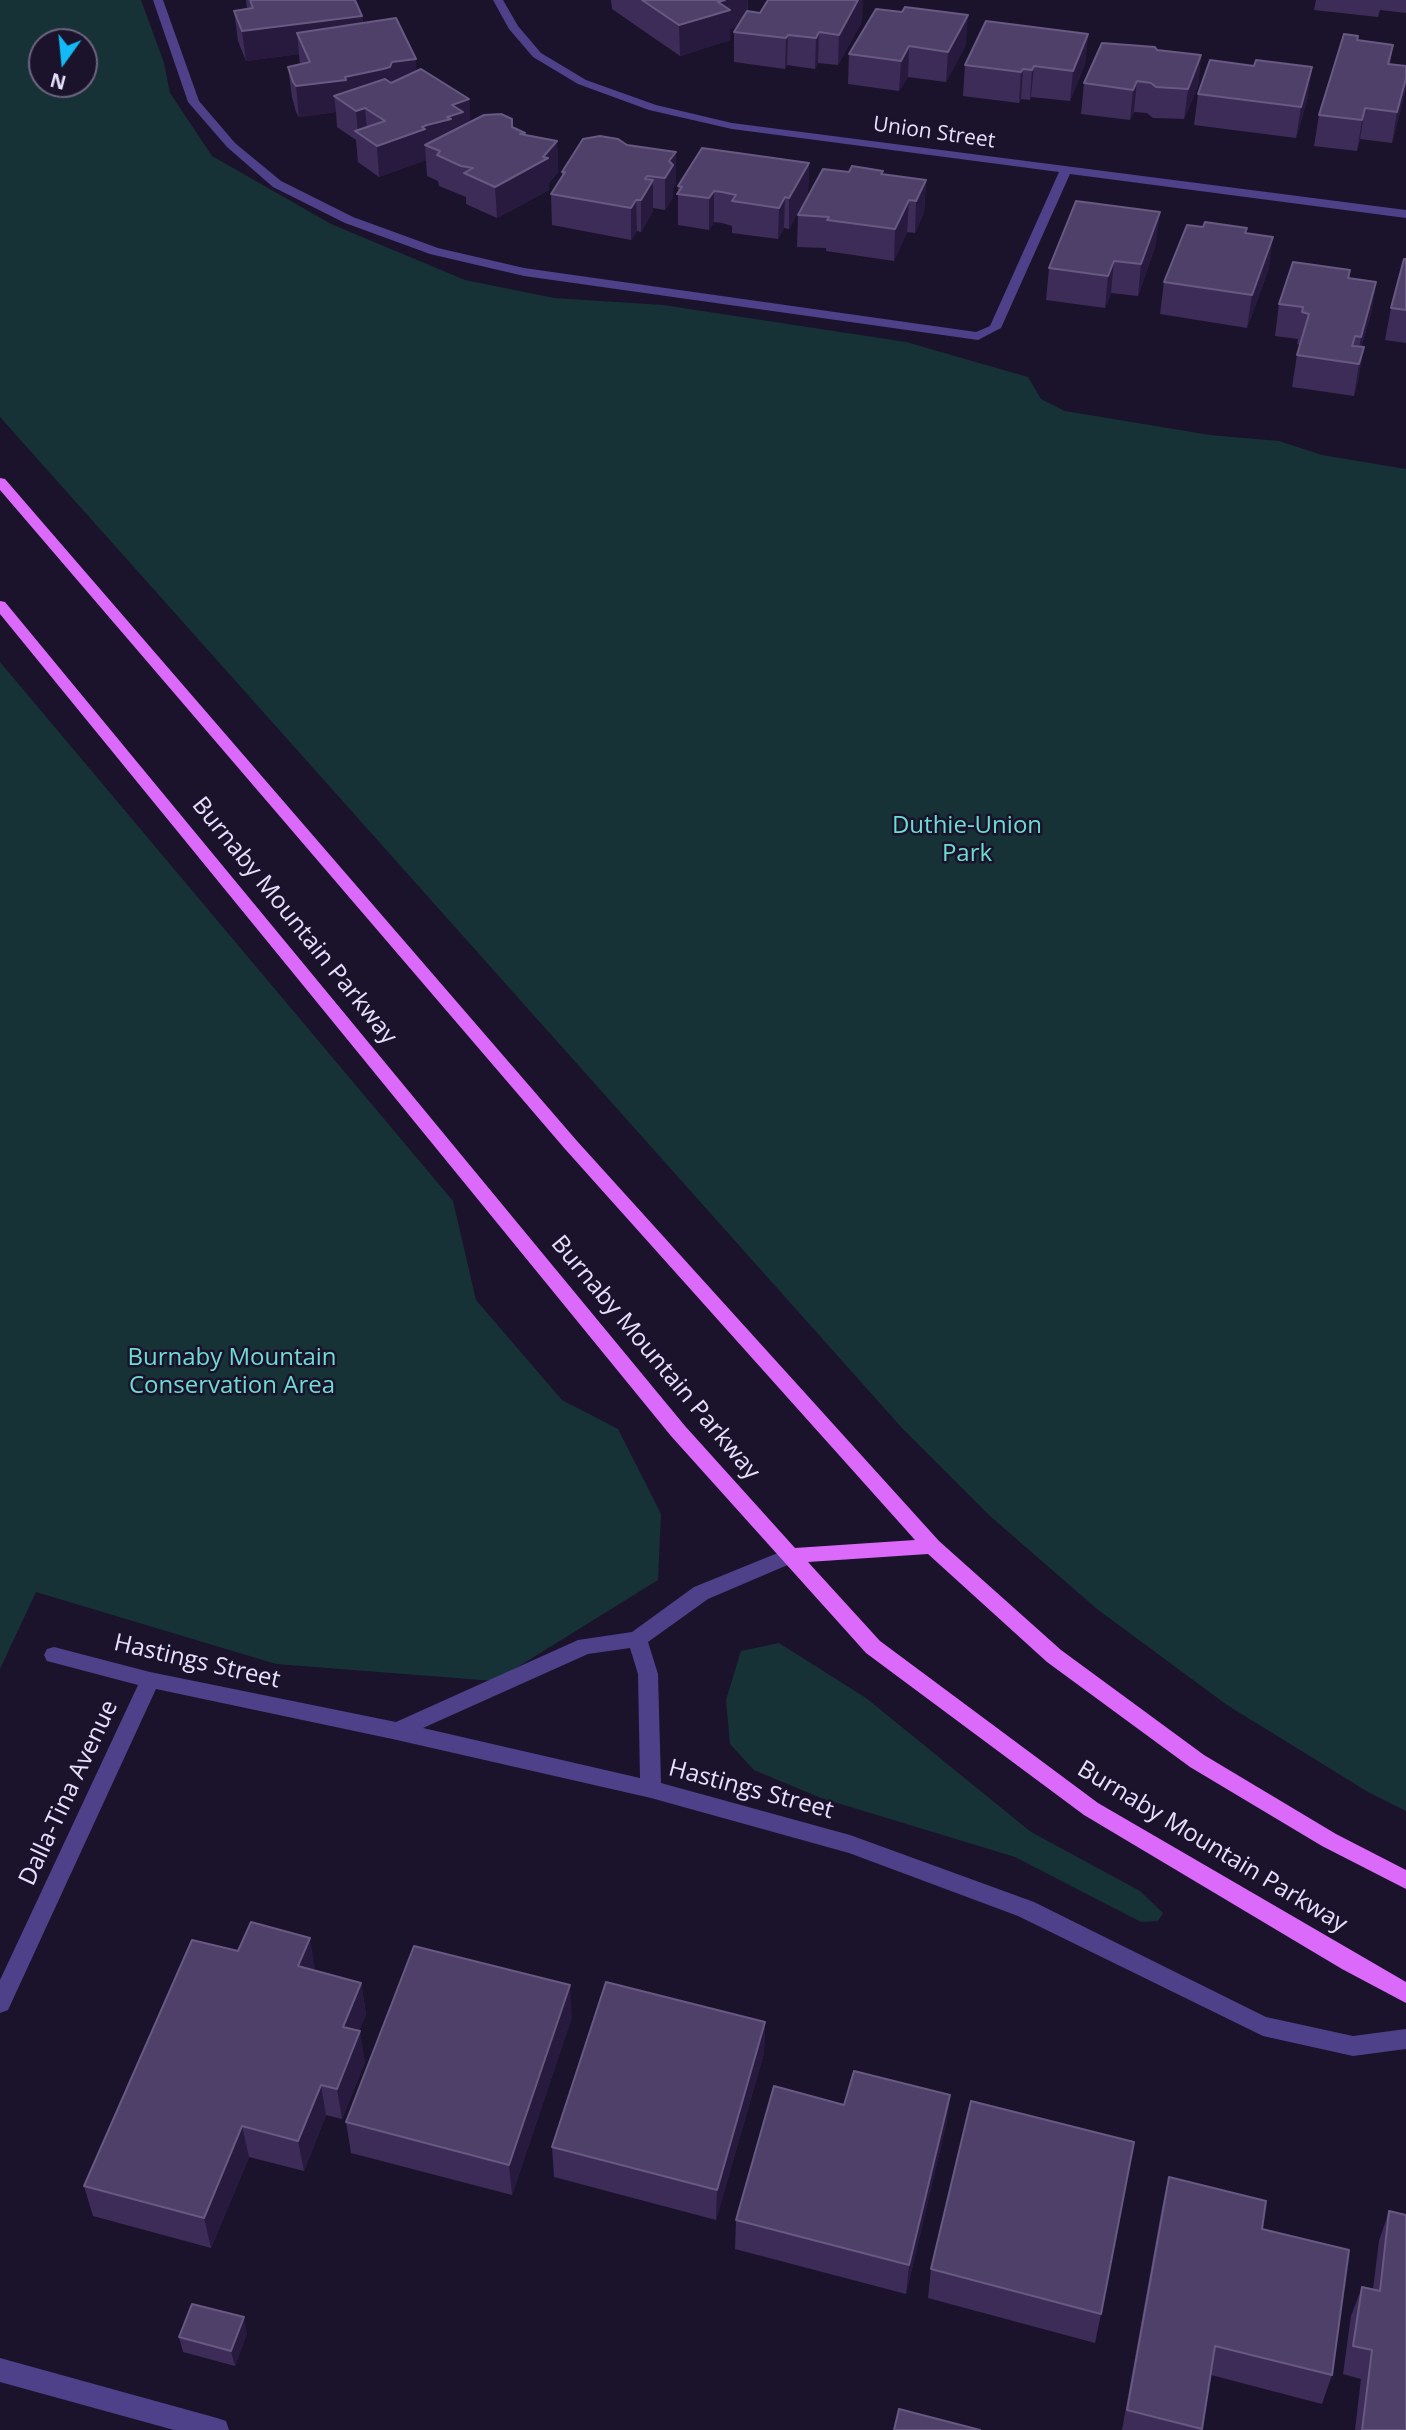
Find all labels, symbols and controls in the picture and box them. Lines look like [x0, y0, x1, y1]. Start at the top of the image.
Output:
north arrow [28, 28, 98, 98]
text: N [47, 67, 69, 96]
street label: Union Street [871, 112, 997, 154]
street label: Burnaby Mountain Parkway [185, 792, 403, 1050]
park label: Duthie-Union Park [892, 812, 1042, 868]
street label: Burnaby Mountain Parkway [544, 1230, 766, 1486]
park label: Burnaby Mountain Conservation Area [127, 1344, 337, 1400]
street label: Hastings Street [111, 1629, 283, 1695]
street label: Dalla-Tina Avenue [13, 1696, 125, 1890]
street label: Hastings Street [665, 1754, 837, 1826]
street label: Burnaby Mountain Parkway [1072, 1755, 1352, 1939]

